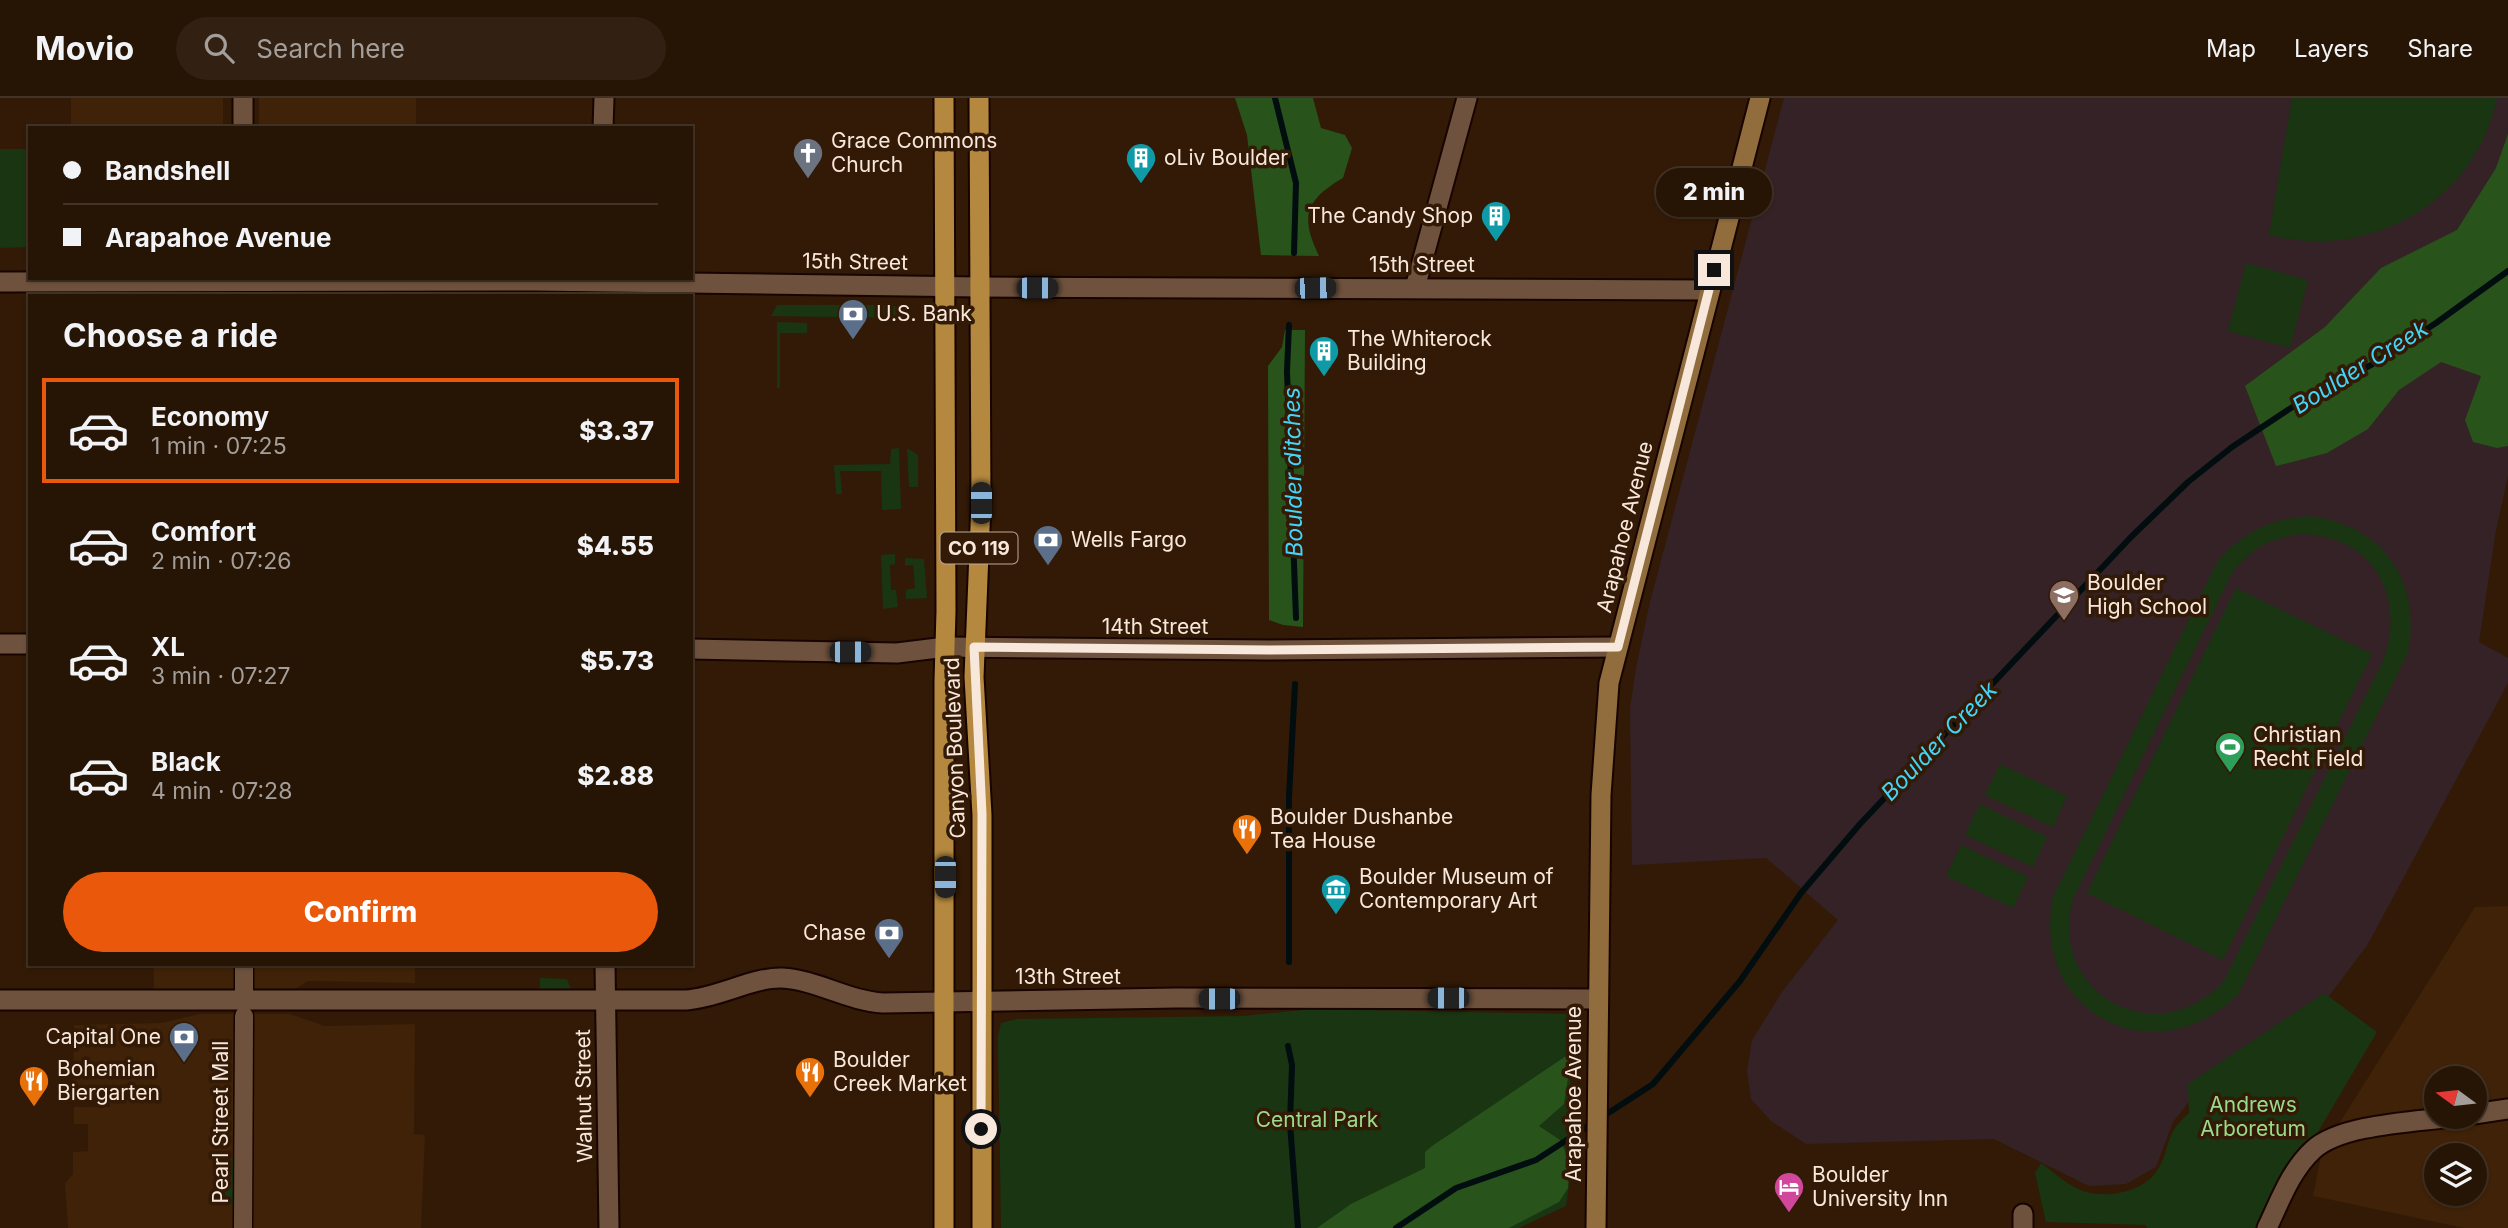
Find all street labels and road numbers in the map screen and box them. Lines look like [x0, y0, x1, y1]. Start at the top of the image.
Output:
street label: 15th Street [802, 248, 908, 275]
street label: 15th Street [1369, 252, 1475, 277]
street label: Arapahoe Avenue [1591, 438, 1658, 615]
road number: CO 119 [940, 533, 1018, 564]
street label: 14th Street [1102, 614, 1208, 639]
street label: Canyon Boulevard [939, 657, 970, 839]
street label: 13th Street [1015, 964, 1121, 989]
street label: Arapahoe Avenue [1561, 1006, 1586, 1182]
street label: Walnut Street [570, 1029, 597, 1163]
street label: Pearl Street Mall [208, 1041, 233, 1203]

